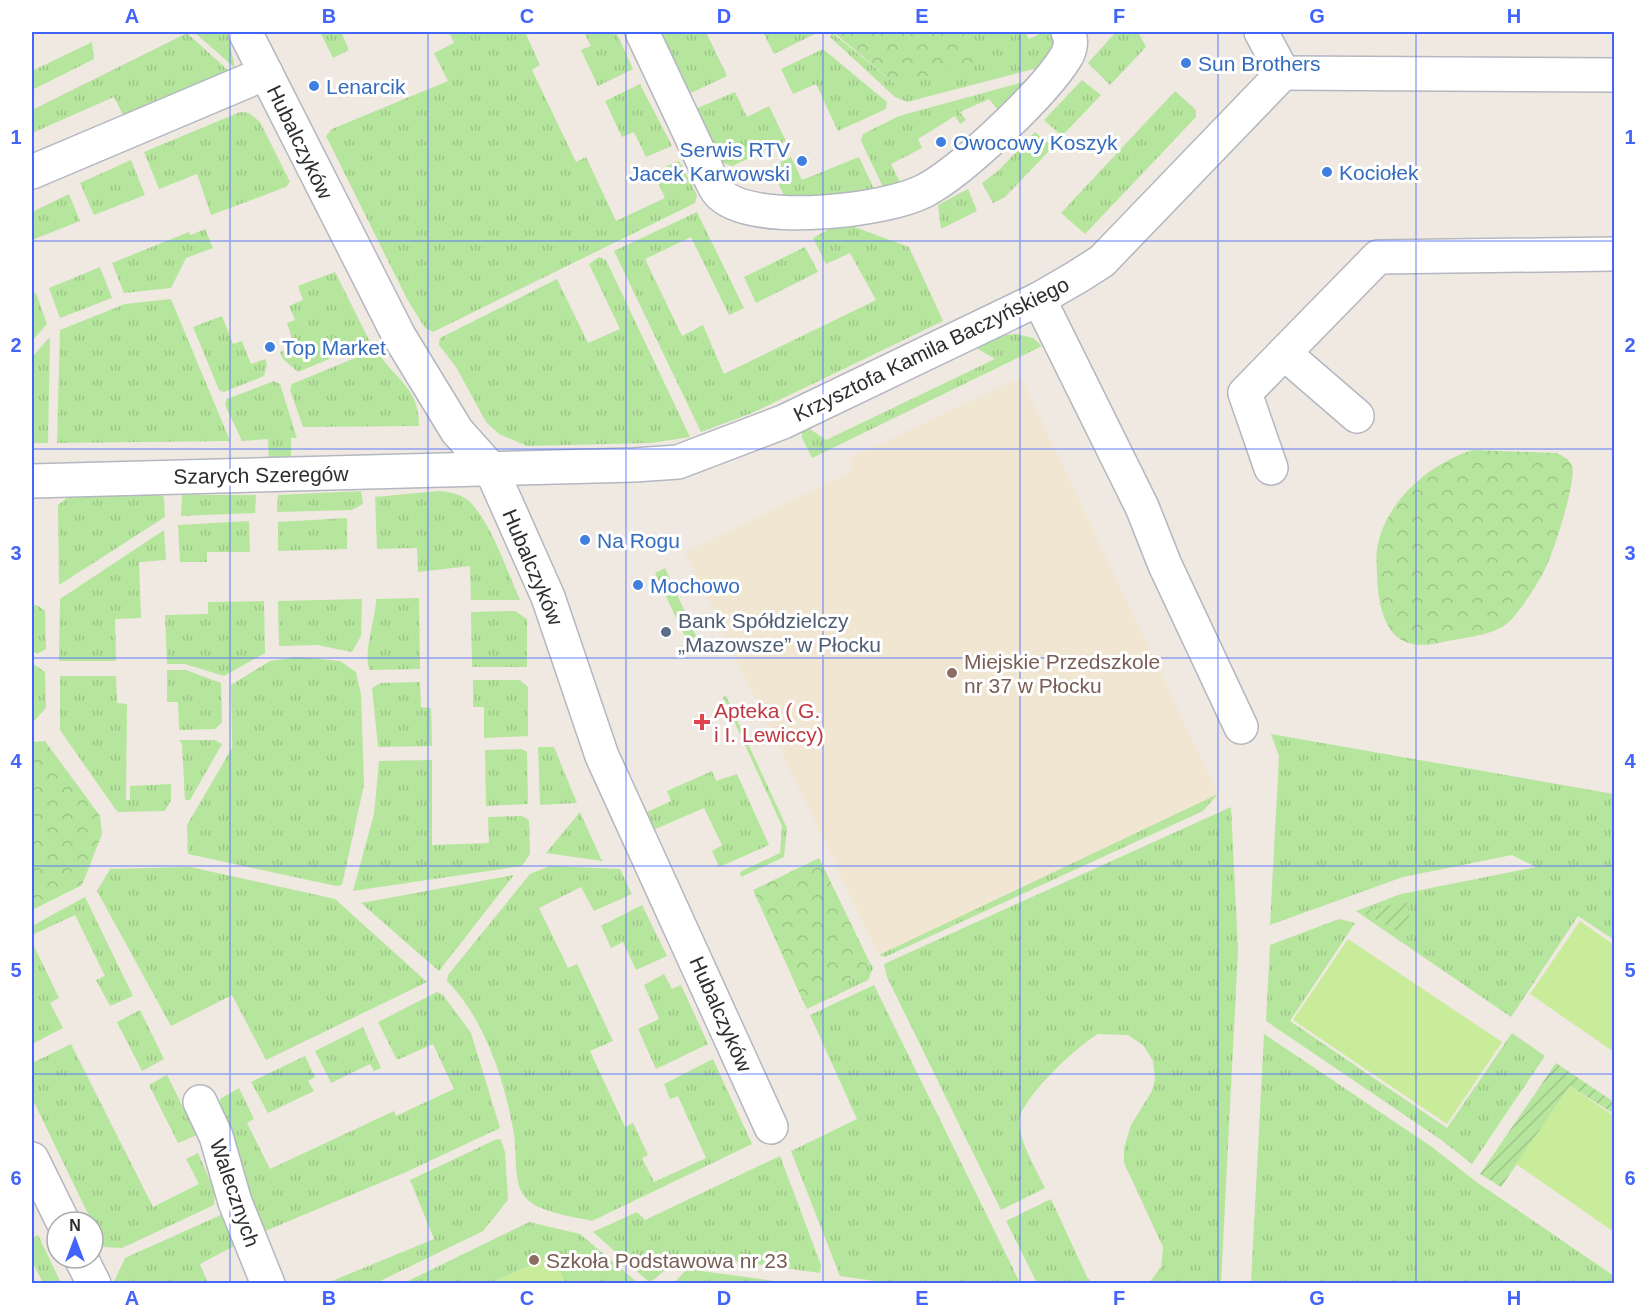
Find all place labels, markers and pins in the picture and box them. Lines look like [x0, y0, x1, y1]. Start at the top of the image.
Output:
place label: Sun Brothers [1198, 52, 1321, 75]
marker: Sun Brothers [1179, 56, 1193, 70]
place label: Lenarcik [326, 75, 406, 98]
marker: Lenarcik [307, 79, 321, 93]
place label: Owocowy Koszyk [953, 131, 1118, 154]
marker: Owocowy Koszyk [934, 135, 948, 149]
place label: Serwis RTV Jacek Karwowski [629, 138, 790, 185]
marker: Serwis RTV Jacek Karwowski [795, 154, 809, 168]
place label: Kociołek [1339, 161, 1419, 184]
marker: Kociołek [1320, 165, 1334, 179]
place label: Top Market [282, 336, 386, 359]
marker: Top Market [263, 340, 277, 354]
place label: Na Rogu [597, 529, 680, 552]
marker: Na Rogu [578, 533, 592, 547]
place label: Mochowo [650, 574, 740, 597]
marker: Mochowo [631, 578, 645, 592]
place label: Bank Spółdzielczy „Mazowsze” w Płocku [678, 609, 881, 656]
marker: Bank Spółdzielczy „Mazowsze” w Płocku [659, 625, 673, 639]
place label: Miejskie Przedszkole nr 37 w Płocku [964, 650, 1160, 697]
marker: Miejskie Przedszkole nr 37 w Płocku [945, 666, 959, 680]
place label: Apteka ( G. i I. Lewiccy) [714, 699, 824, 746]
marker: Apteka ( G. i I. Lewiccy) [695, 715, 709, 729]
place label: Szkoła Podstawowa nr 23 [546, 1249, 788, 1272]
marker: Szkoła Podstawowa nr 23 [527, 1253, 541, 1267]

